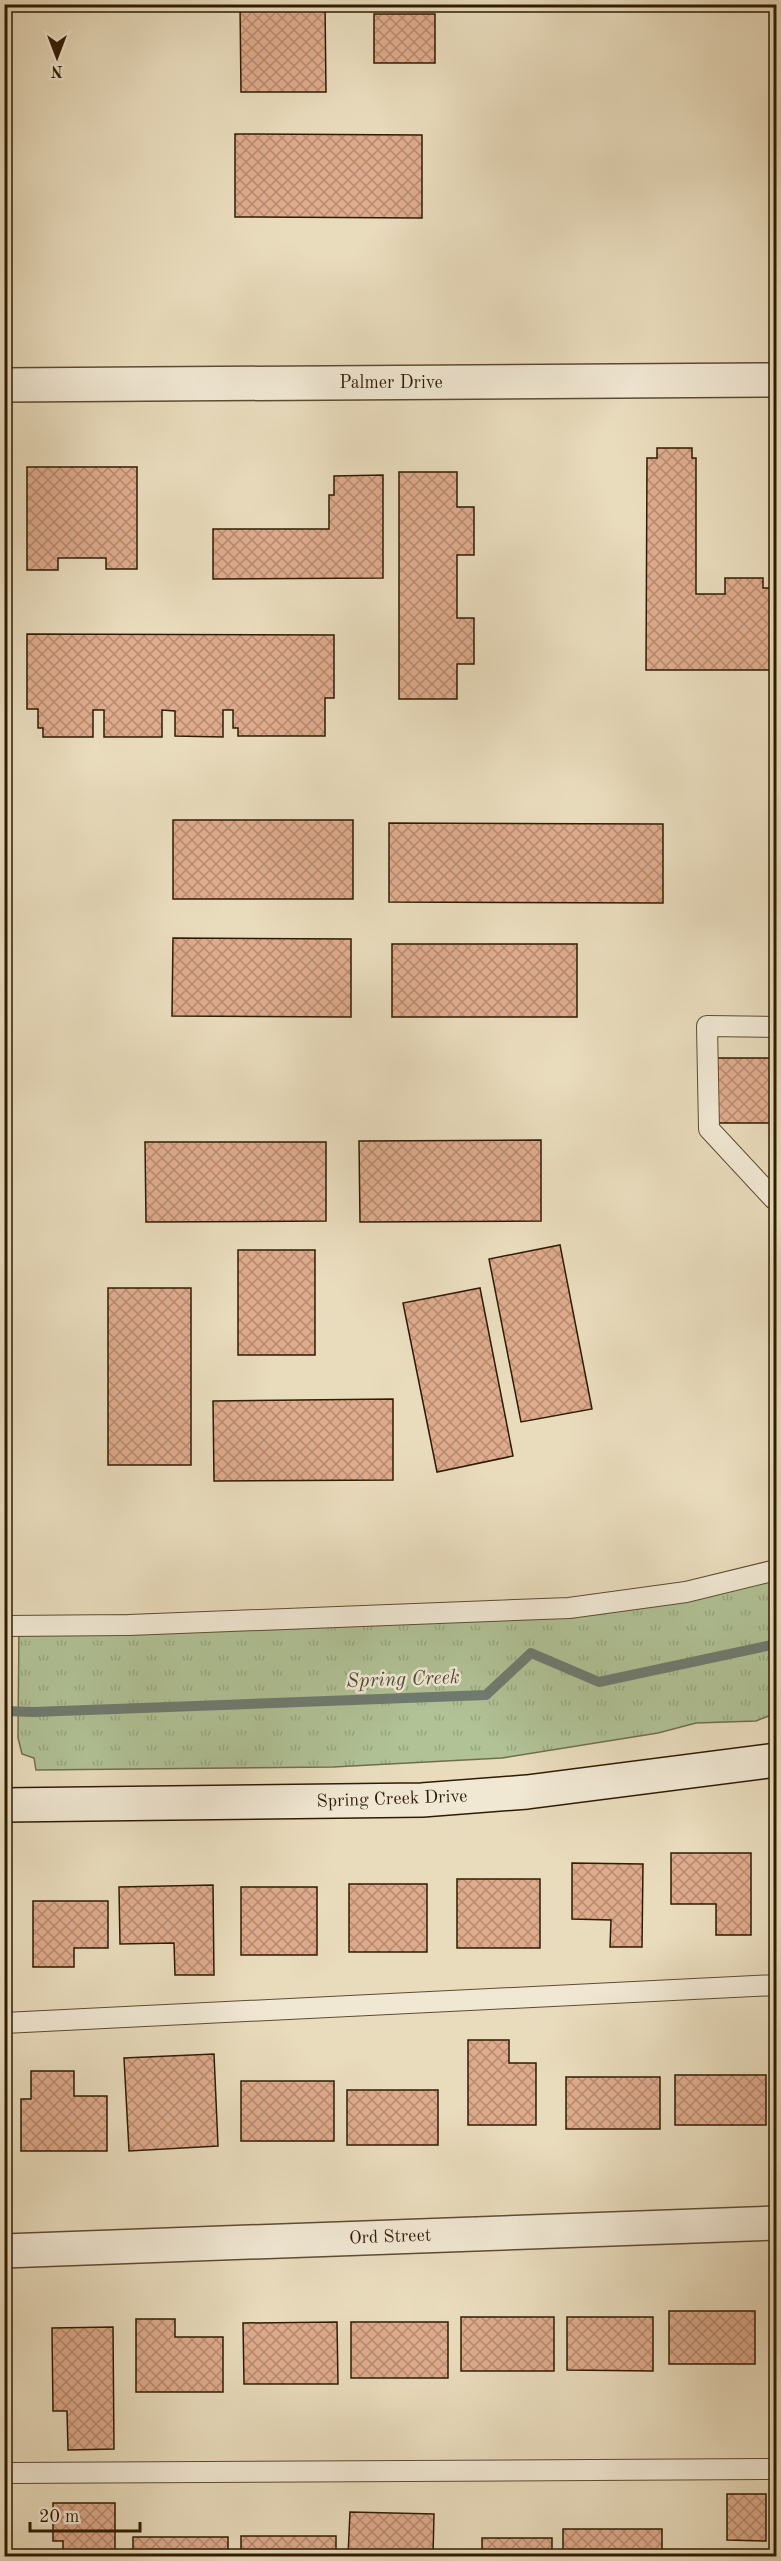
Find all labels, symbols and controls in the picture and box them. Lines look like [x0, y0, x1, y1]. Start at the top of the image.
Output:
north arrow [27, 27, 87, 87]
text: N [50, 62, 63, 78]
street label: Palmer Drive [339, 374, 443, 392]
water label: Spring Creek [346, 1668, 460, 1692]
street label: Spring Creek Drive [316, 1787, 468, 1811]
street label: Ord Street [349, 2227, 431, 2247]
scale bar [30, 2495, 140, 2533]
text: 20 m [39, 2508, 79, 2526]

